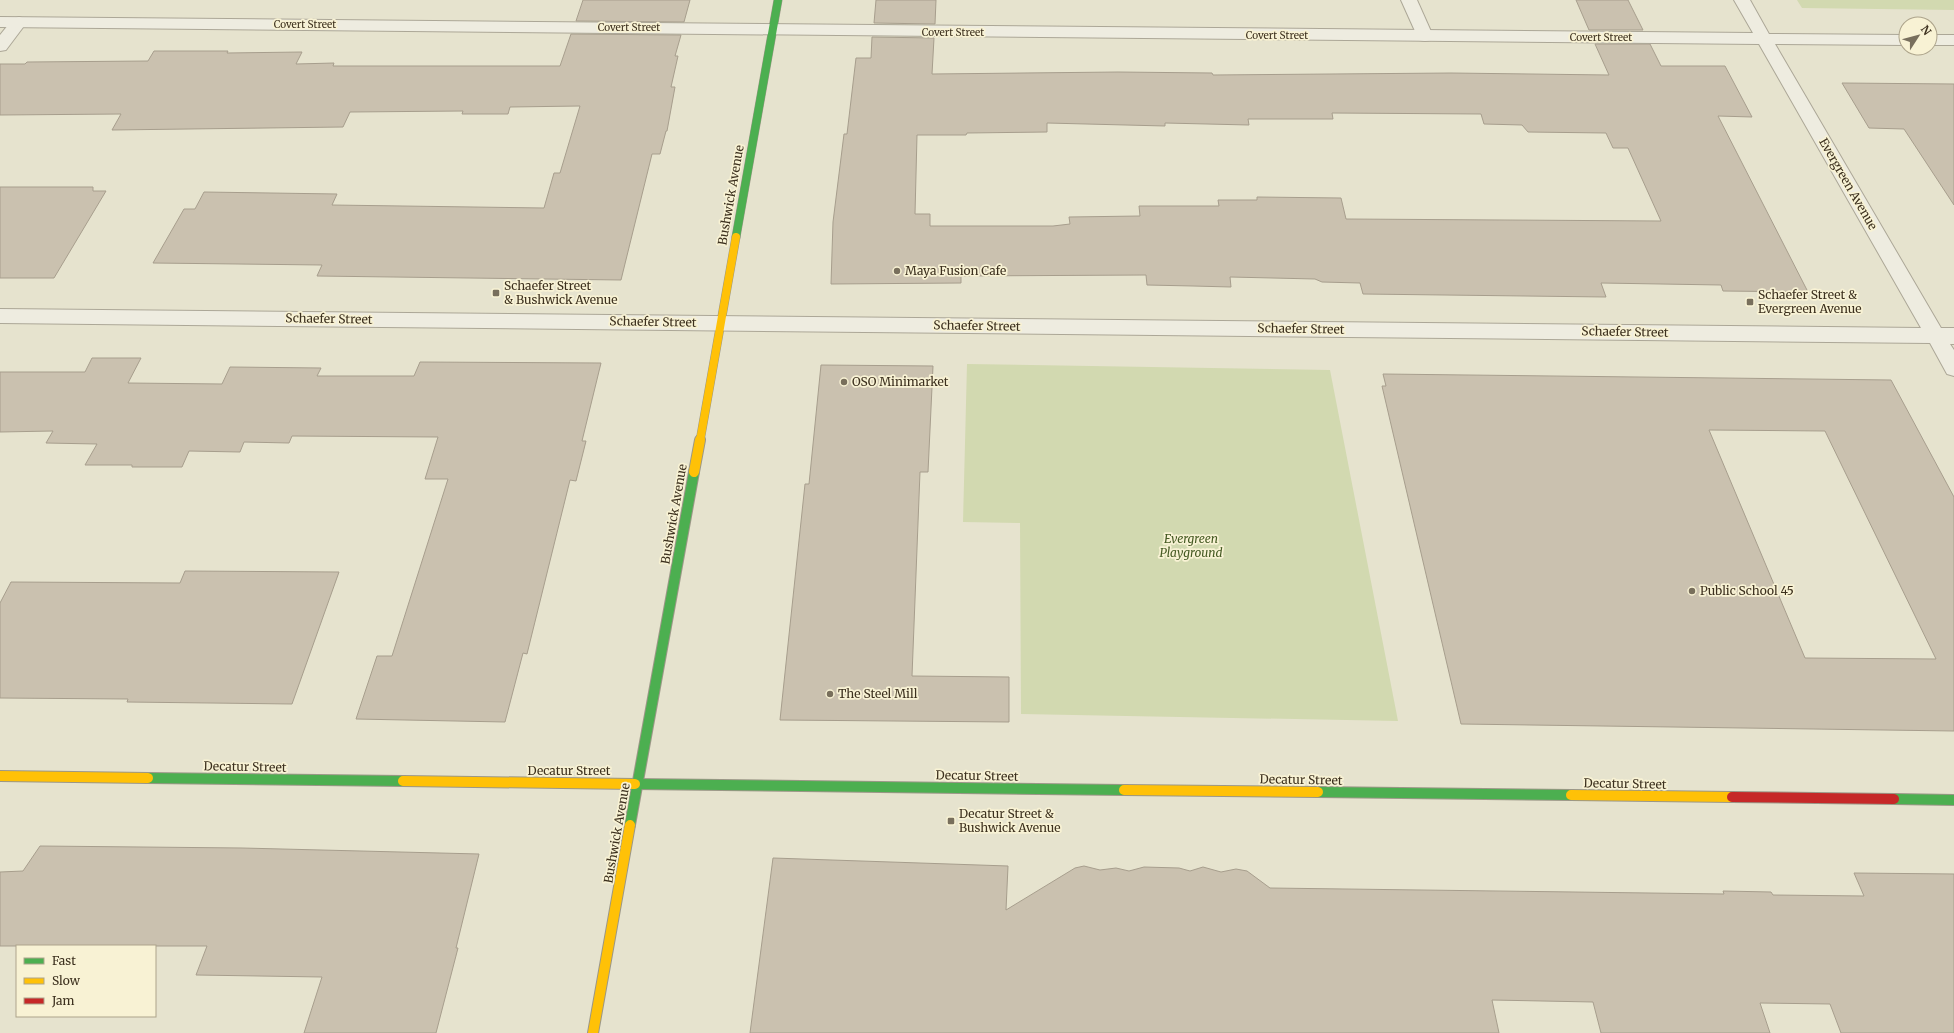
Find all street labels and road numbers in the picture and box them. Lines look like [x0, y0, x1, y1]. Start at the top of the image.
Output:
street label: Covert Street [274, 18, 336, 31]
street label: Covert Street [598, 21, 660, 34]
street label: Covert Street [922, 26, 984, 39]
street label: Covert Street [1246, 29, 1308, 42]
street label: Covert Street [1570, 31, 1632, 44]
street label: Evergreen Avenue [1816, 135, 1881, 232]
street label: Bushwick Avenue [714, 144, 747, 246]
street label: Schaefer Street [285, 310, 373, 327]
street label: Schaefer Street [609, 313, 697, 330]
street label: Schaefer Street [933, 317, 1021, 334]
street label: Schaefer Street [1257, 320, 1345, 337]
street label: Schaefer Street [1581, 323, 1669, 340]
street label: Bushwick Avenue [657, 463, 690, 565]
street label: Decatur Street [203, 758, 287, 775]
street label: Decatur Street [528, 763, 611, 778]
street label: Decatur Street [935, 767, 1019, 784]
street label: Decatur Street [1259, 771, 1343, 788]
street label: Decatur Street [1583, 775, 1667, 792]
street label: Bushwick Avenue [600, 782, 633, 884]

